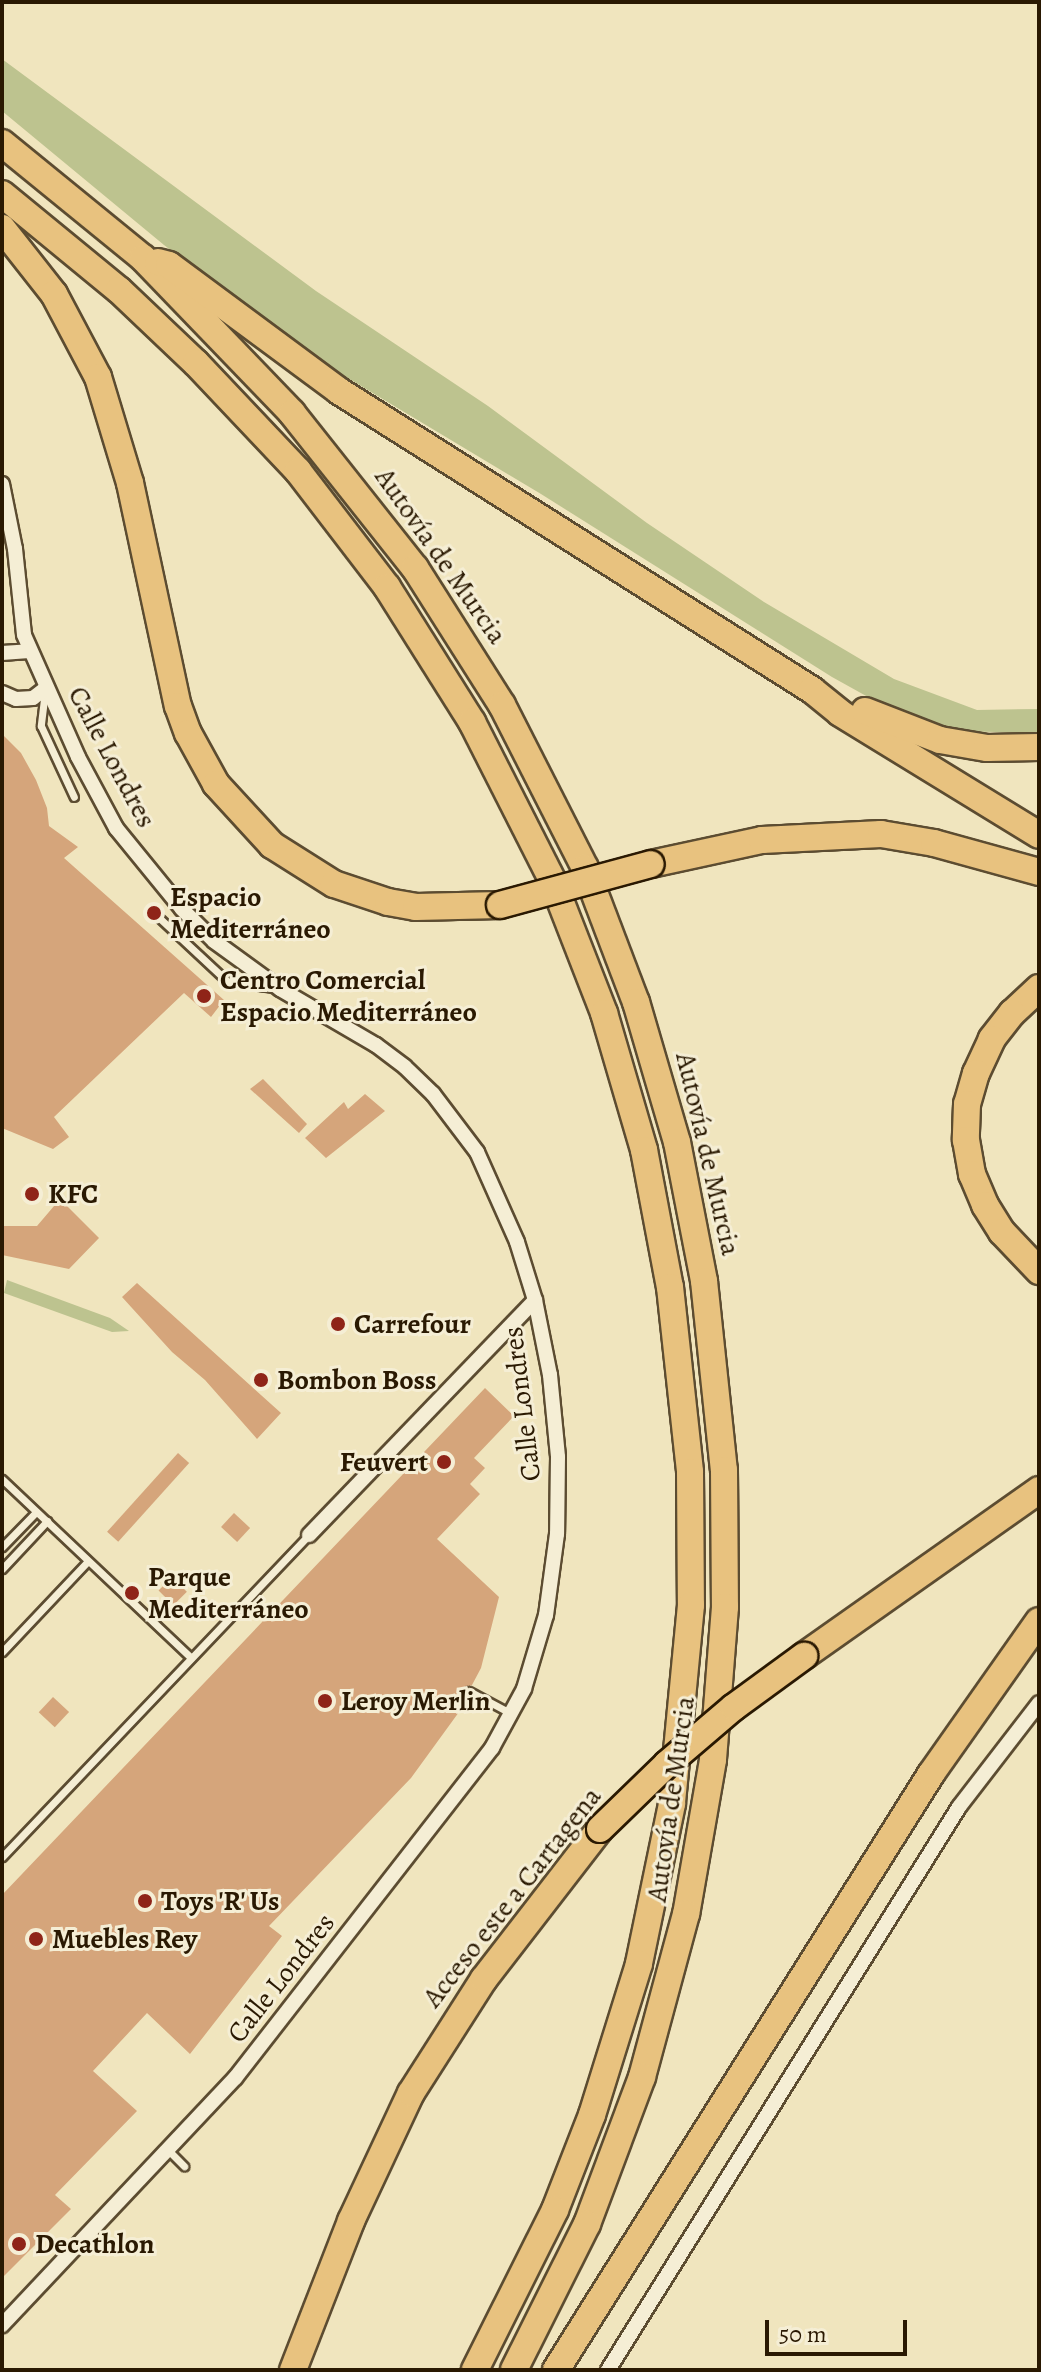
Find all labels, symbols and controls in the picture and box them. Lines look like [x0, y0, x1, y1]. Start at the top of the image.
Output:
street label: Autovía de Murcia [368, 461, 514, 651]
street label: Calle Londres [61, 681, 163, 833]
place label: Espacio Mediterráneo [170, 880, 331, 946]
marker: Espacio Mediterráneo [145, 904, 163, 922]
place label: Centro Comercial Espacio Mediterráneo [220, 963, 477, 1029]
marker: Centro Comercial Espacio Mediterráneo [195, 987, 213, 1005]
street label: Autovía de Murcia [668, 1049, 748, 1259]
place label: KFC [48, 1177, 98, 1211]
marker: KFC [23, 1185, 41, 1203]
place label: Carrefour [354, 1307, 471, 1341]
marker: Carrefour [329, 1315, 347, 1333]
street label: Calle Londres [496, 1325, 548, 1483]
place label: Bombon Boss [277, 1363, 436, 1397]
marker: Bombon Boss [252, 1371, 270, 1389]
place label: Feuvert [340, 1445, 428, 1479]
marker: Feuvert [435, 1453, 453, 1471]
place label: Parque Mediterráneo [148, 1560, 309, 1626]
marker: Parque Mediterráneo [123, 1584, 141, 1602]
place label: Leroy Merlin [341, 1684, 491, 1718]
marker: Leroy Merlin [316, 1692, 334, 1710]
street label: Autovía de Murcia [640, 1694, 702, 1904]
street label: Acceso este a Cartagena [416, 1780, 608, 2014]
place label: Toys 'R' Us [161, 1884, 281, 1918]
marker: Toys 'R' Us [136, 1892, 154, 1910]
street label: Calle Londres [220, 1907, 342, 2049]
place label: Muebles Rey [52, 1922, 197, 1956]
marker: Muebles Rey [27, 1930, 45, 1948]
place label: Decathlon [35, 2227, 155, 2261]
marker: Decathlon [10, 2235, 28, 2253]
scale bar [769, 2304, 911, 2354]
text: 50 m [779, 2318, 827, 2350]

